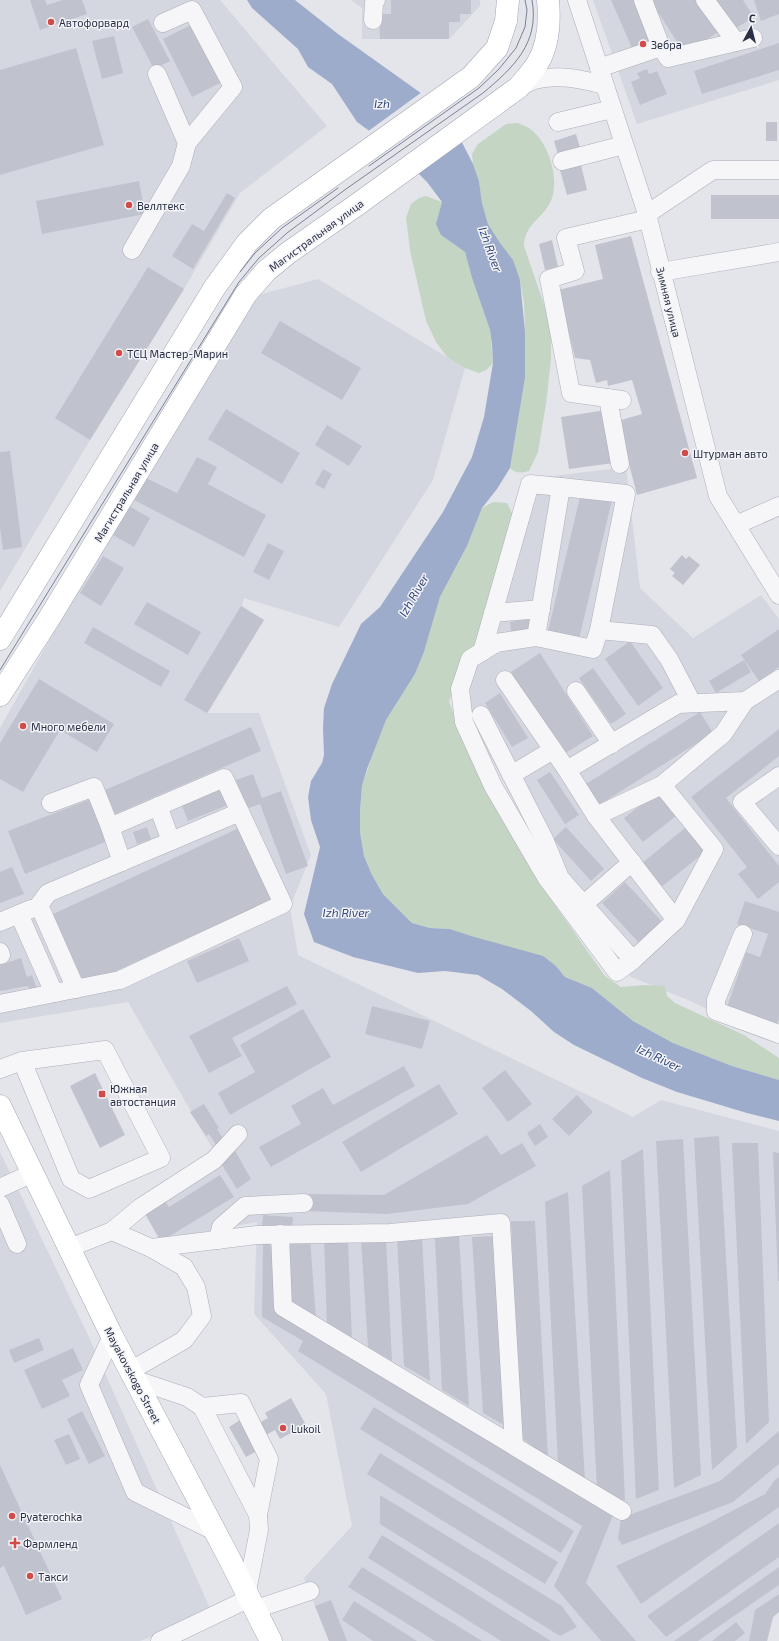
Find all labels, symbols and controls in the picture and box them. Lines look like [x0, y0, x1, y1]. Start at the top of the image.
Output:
north arrow [731, 8, 771, 48]
text: С [748, 11, 757, 24]
place label: Автофорвард [59, 16, 130, 29]
marker: Автофорвард [46, 17, 56, 27]
place label: Зебра [651, 38, 682, 51]
marker: Зебра [638, 39, 648, 49]
water label: Izh [374, 96, 390, 110]
street label: Магистральная улица [266, 196, 367, 275]
place label: Веллтекс [137, 199, 185, 212]
marker: Веллтекс [124, 200, 134, 210]
water label: Izh River [476, 225, 506, 274]
street label: Зимняя улица [653, 265, 684, 339]
place label: ТСЦ Мастер-Марин [127, 347, 228, 360]
marker: ТСЦ Мастер-Марин [114, 348, 124, 358]
street label: Магистральная улица [91, 440, 162, 545]
place label: Штурман авто [693, 447, 768, 461]
marker: Штурман авто [680, 448, 690, 458]
water label: Izh River [395, 571, 431, 619]
place label: Много мебели [31, 720, 106, 733]
marker: Много мебели [18, 721, 28, 731]
water label: Izh River [323, 905, 370, 919]
water label: Izh River [635, 1041, 683, 1073]
place label: Южная автостанция [110, 1082, 176, 1108]
marker: Южная автостанция [97, 1089, 107, 1099]
street label: Mayakovskogo Street [102, 1324, 164, 1426]
place label: Lukoil [291, 1422, 321, 1435]
marker: Lukoil [278, 1423, 288, 1433]
place label: Pyaterochka [20, 1510, 82, 1523]
marker: Pyaterochka [7, 1511, 17, 1521]
place label: Фармленд [23, 1537, 78, 1550]
marker: Фармленд [10, 1538, 20, 1548]
place label: Такси [38, 1570, 68, 1583]
marker: Такси [25, 1571, 35, 1581]

